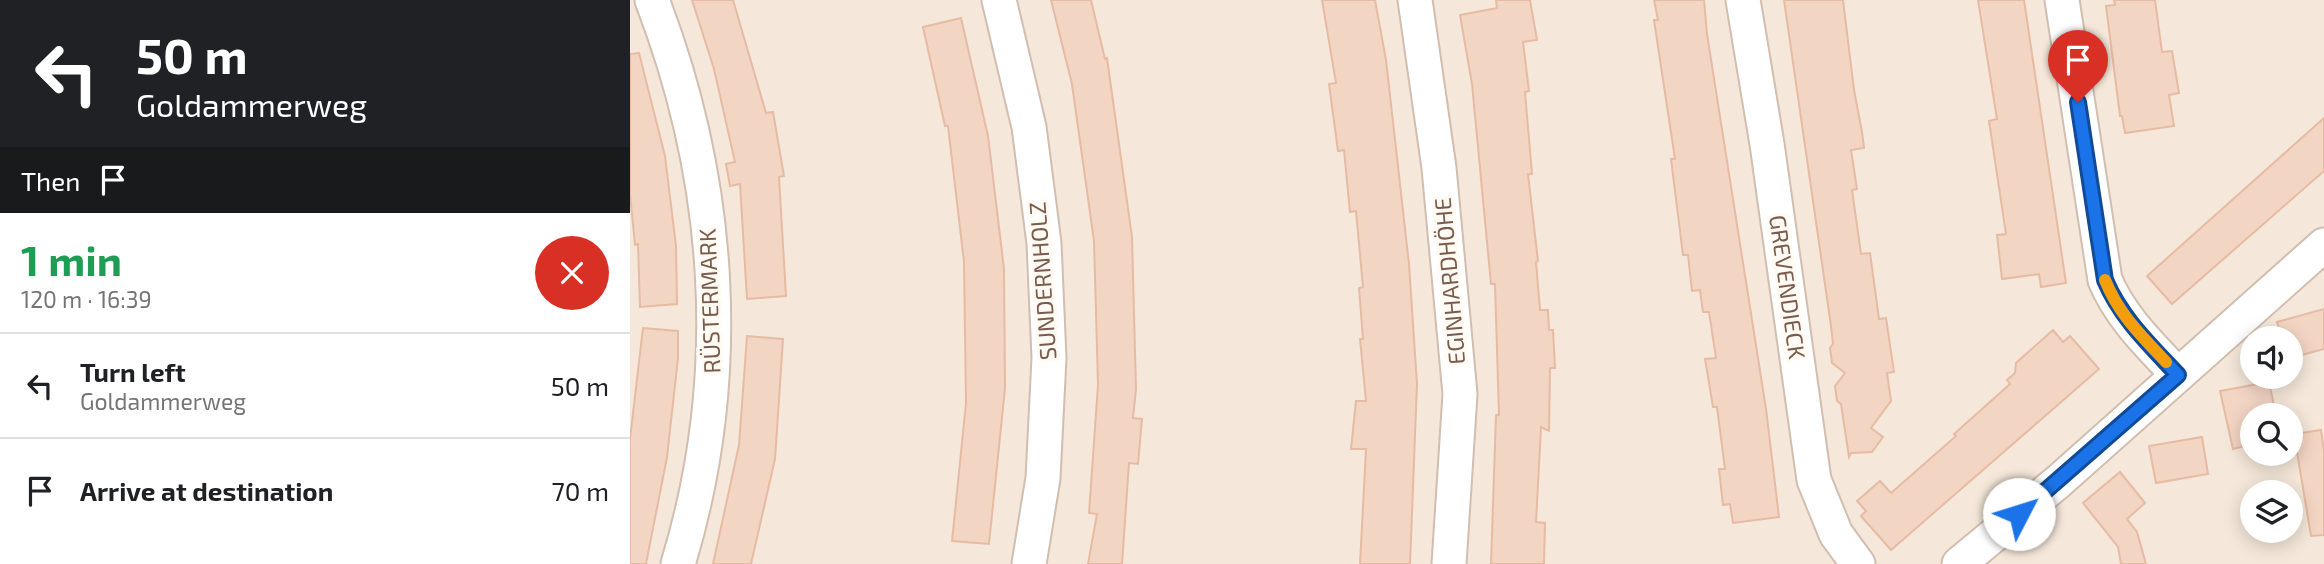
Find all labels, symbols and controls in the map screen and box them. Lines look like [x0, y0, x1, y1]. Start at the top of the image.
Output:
text: 50 m [136, 25, 248, 84]
icon: left [21, 28, 112, 119]
pin [2048, 30, 2108, 102]
icon: arrive [2059, 41, 2097, 79]
text: Goldammerweg [136, 85, 367, 123]
icon: arrive [94, 161, 132, 199]
text: Then [21, 165, 80, 196]
street label: EGINHARDHÖHE [1428, 196, 1470, 366]
street label: SUNDERNHOLZ [1023, 201, 1061, 361]
street label: GREVENDIECK [1764, 213, 1812, 361]
street label: RÜSTERMARK [692, 228, 726, 374]
text: 1 min [21, 234, 122, 284]
button: close [535, 236, 609, 310]
text: 120 m · 16:39 [21, 285, 152, 313]
map controls [2240, 326, 2303, 543]
button: sound [2240, 326, 2303, 389]
text: Turn left [80, 356, 186, 387]
icon: left [21, 367, 59, 405]
text: 50 m [551, 370, 609, 401]
text: Goldammerweg [80, 387, 246, 415]
button: search [2240, 403, 2303, 466]
icon: arrive [21, 472, 59, 510]
text: Arrive at destination [80, 475, 333, 506]
text: 70 m [551, 475, 609, 506]
position arrow [1982, 477, 2056, 551]
button: layers [2240, 480, 2303, 543]

